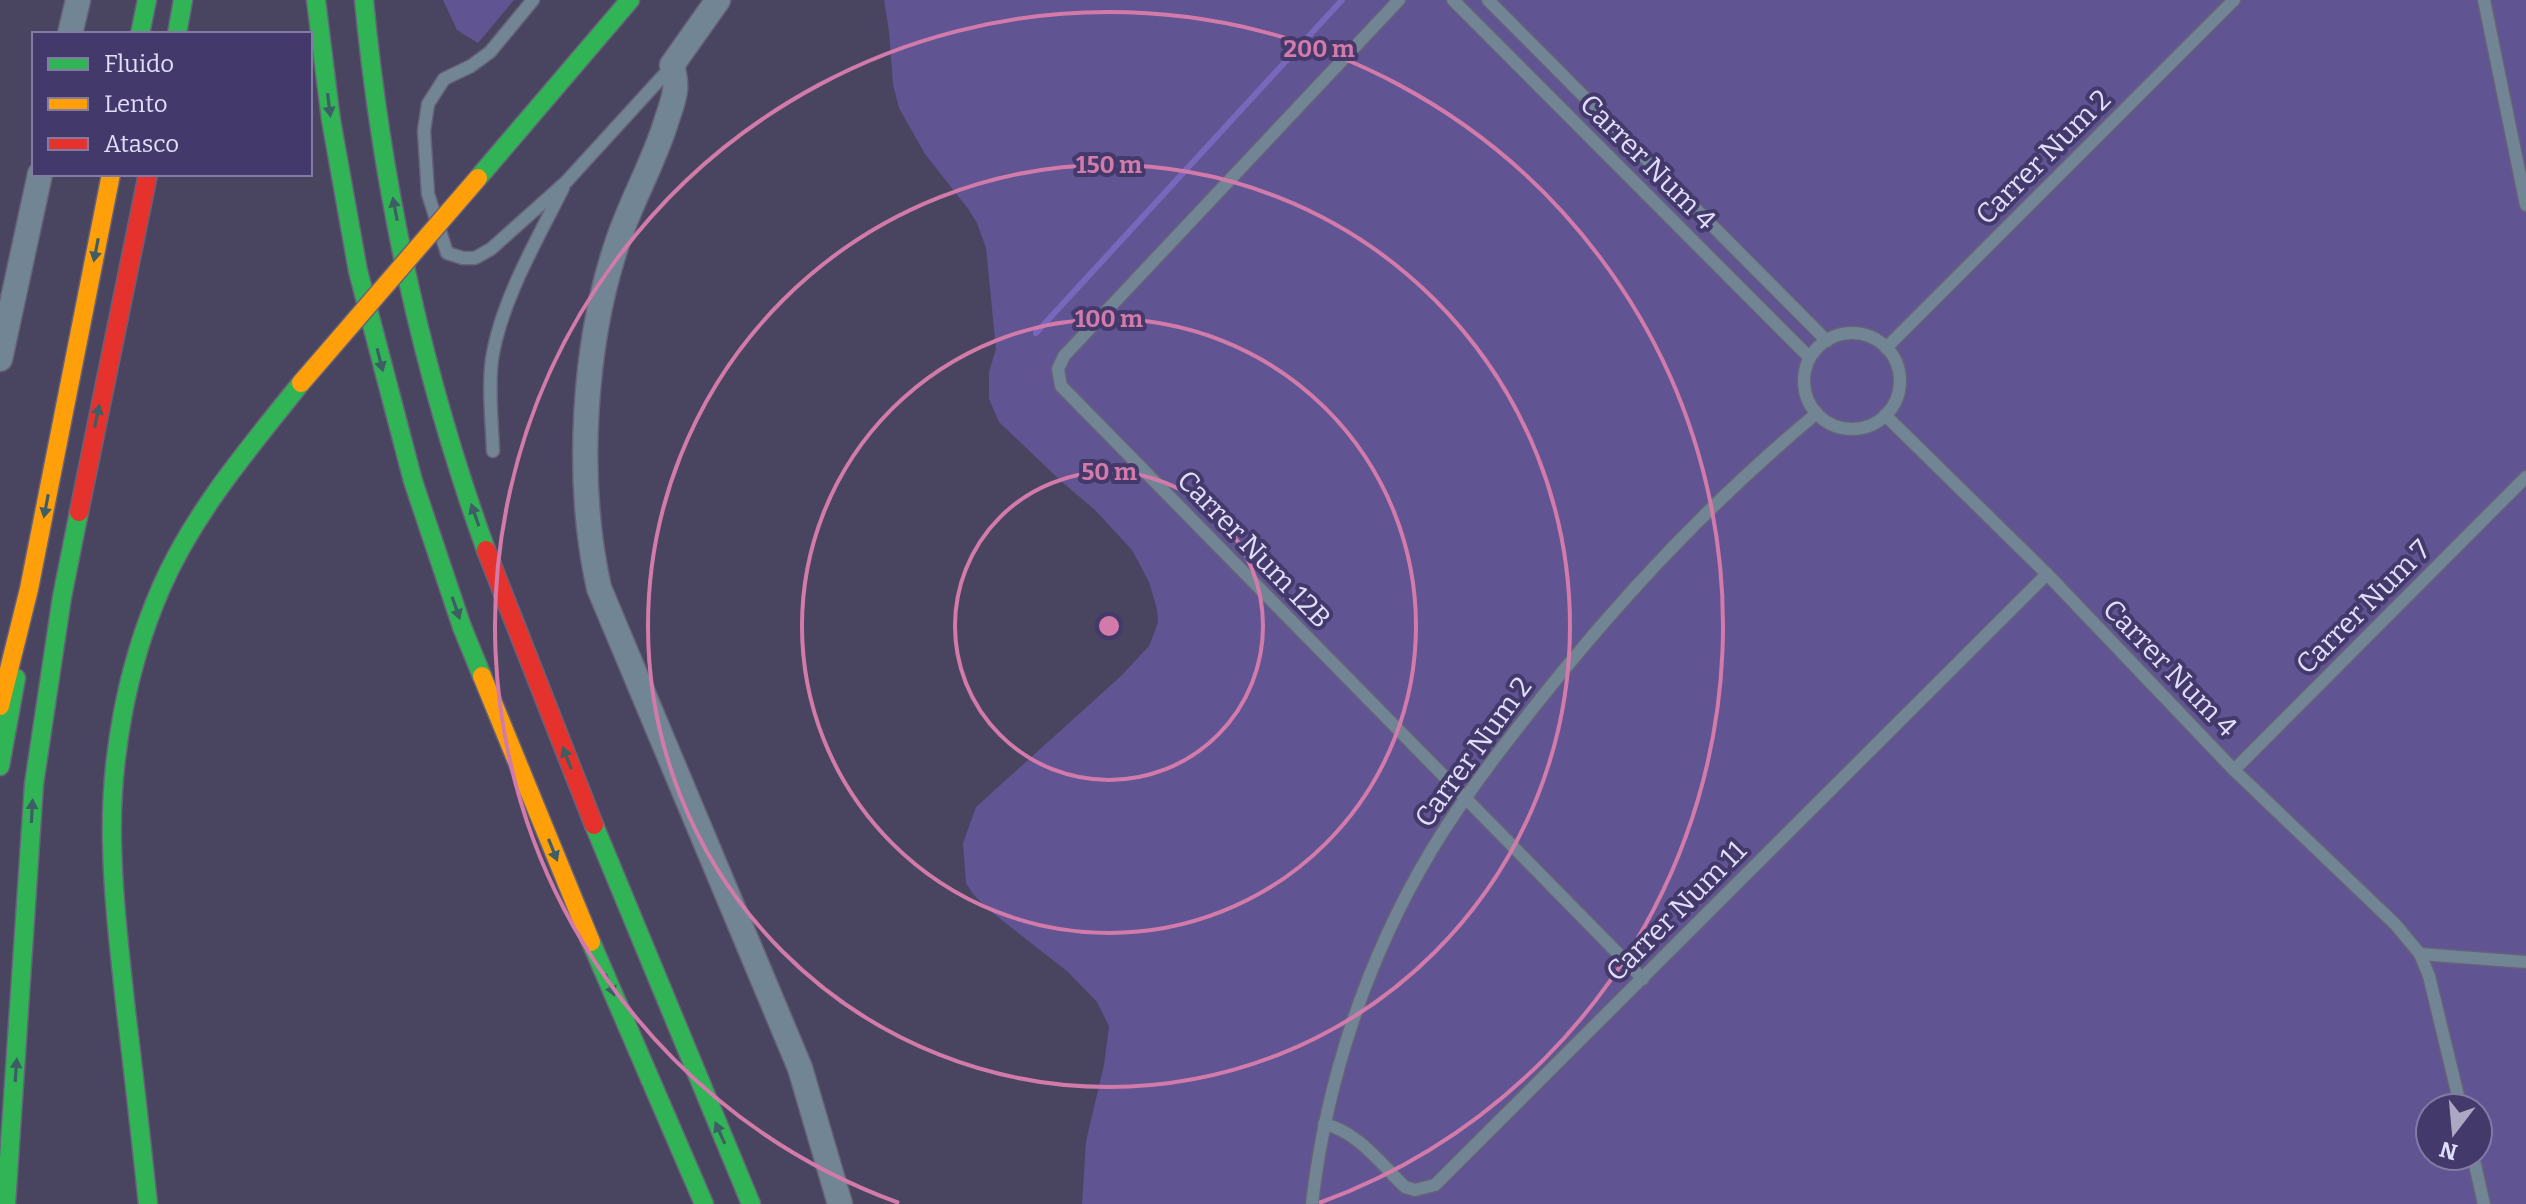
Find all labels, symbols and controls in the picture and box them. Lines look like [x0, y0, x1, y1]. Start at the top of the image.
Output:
legend [32, 32, 312, 176]
text: 200 m [1283, 35, 1355, 63]
text: Fluido [104, 50, 174, 78]
street label: Carrer Num 2 [1969, 83, 2117, 231]
street label: Carrer Num 4 [1573, 87, 1723, 237]
text: Lento [104, 90, 167, 118]
one-way arrow [322, 93, 335, 118]
text: Atasco [104, 130, 179, 158]
text: 150 m [1076, 151, 1142, 179]
one-way arrow [388, 197, 400, 222]
one-way arrow [89, 238, 101, 263]
text: 100 m [1075, 305, 1143, 333]
one-way arrow [374, 348, 386, 373]
one-way arrow [92, 403, 104, 428]
text: 50 m [1081, 458, 1137, 486]
street label: Carrer Num 12B [1170, 463, 1338, 635]
one-way arrow [39, 493, 52, 518]
one-way arrow [469, 502, 481, 526]
street label: Carrer Num 7 [2289, 533, 2437, 681]
street label: Carrer Num 4 [2096, 593, 2244, 743]
one-way arrow [450, 597, 463, 621]
centre of rings [1095, 612, 1123, 640]
street label: Carrer Num 2 [1408, 671, 1538, 833]
one-way arrow [560, 746, 573, 770]
one-way arrow [26, 798, 39, 823]
street label: Carrer Num 11 [1599, 834, 1753, 988]
one-way arrow [546, 838, 559, 862]
one-way arrow [603, 973, 616, 997]
one-way arrow [10, 1057, 23, 1082]
north arrow [2414, 1092, 2494, 1172]
one-way arrow [713, 1121, 726, 1144]
text: N [2437, 1135, 2461, 1166]

